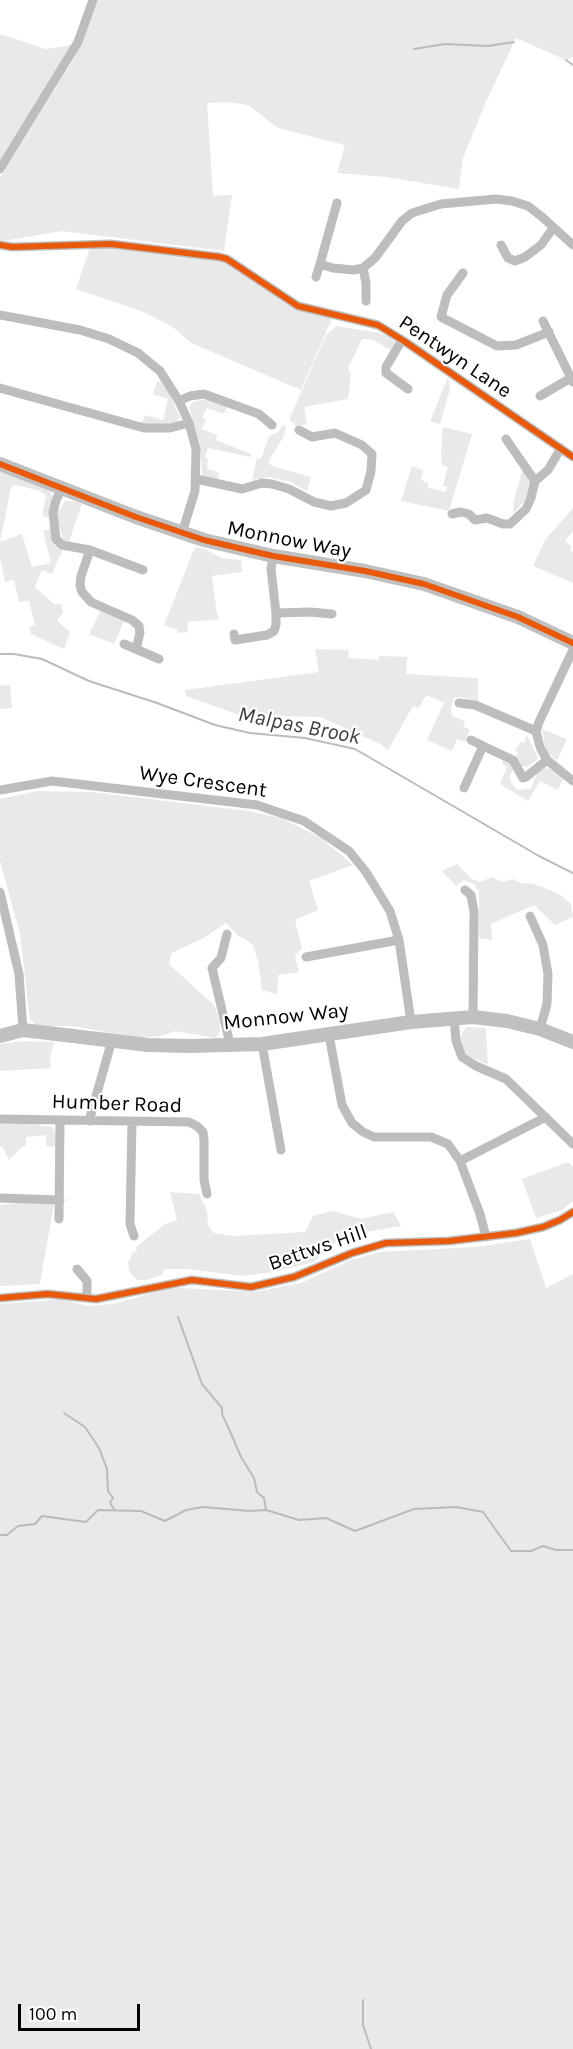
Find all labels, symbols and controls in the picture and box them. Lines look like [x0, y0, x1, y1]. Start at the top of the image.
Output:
street label: Pentwyn Lane [394, 310, 516, 404]
street label: Monnow Way [225, 516, 353, 564]
water label: Malpas Brook [236, 701, 362, 751]
street label: Wye Crescent [137, 761, 269, 803]
street label: Monnow Way [222, 998, 350, 1036]
street label: Humber Road [51, 1089, 183, 1119]
street label: Bettws Hill [265, 1219, 371, 1277]
scale bar [21, 1992, 142, 2030]
text: 100 m [29, 2003, 77, 2025]

